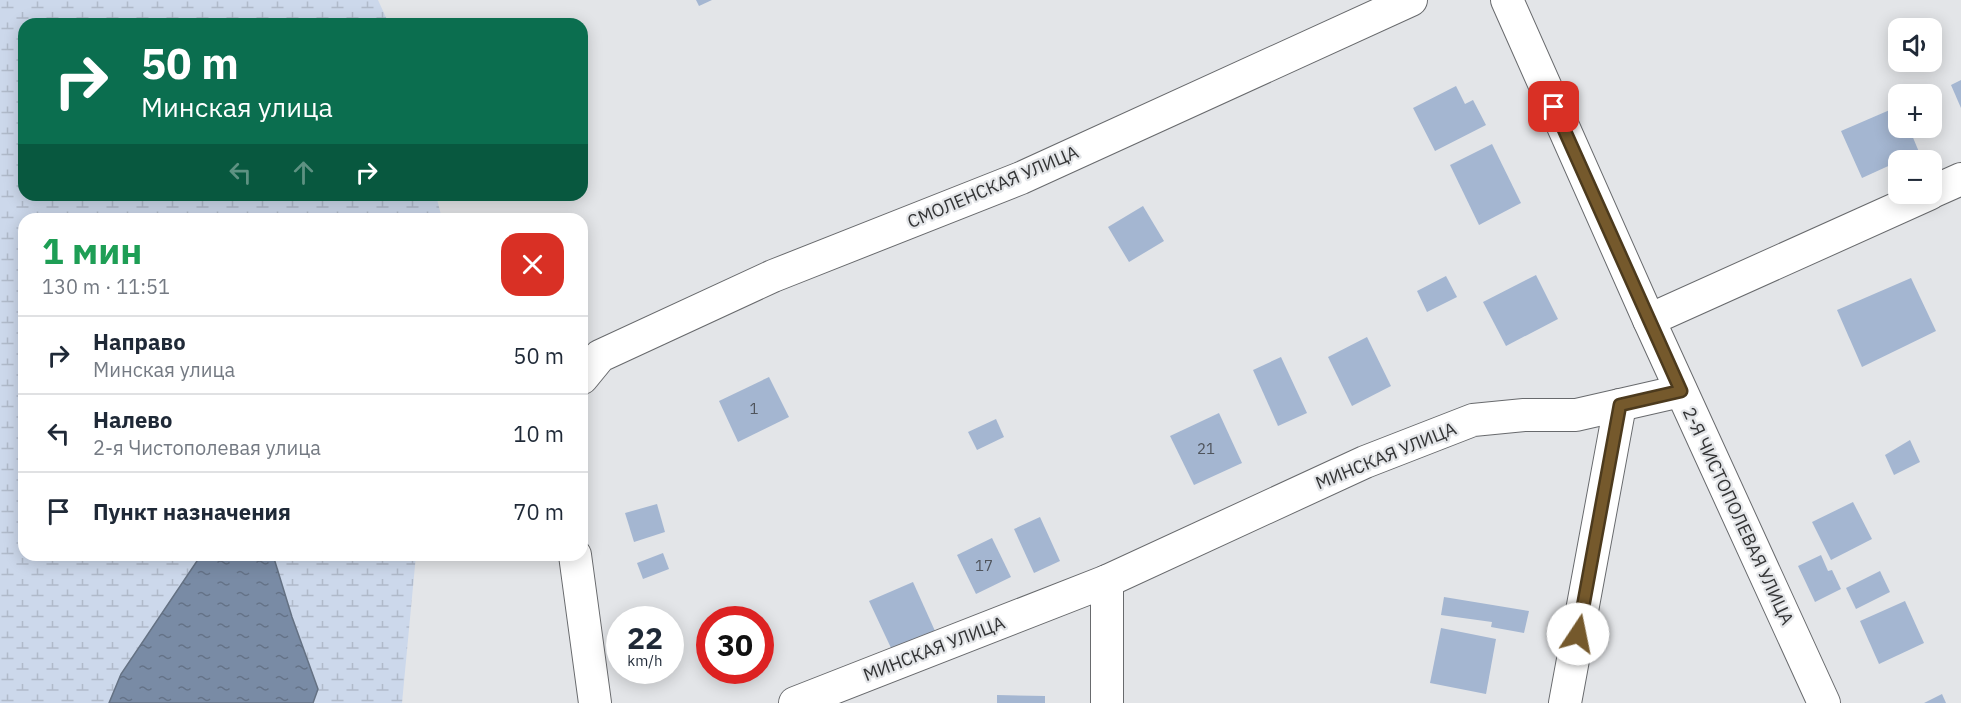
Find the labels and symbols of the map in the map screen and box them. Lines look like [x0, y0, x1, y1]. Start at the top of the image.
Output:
pin [1528, 81, 1579, 132]
street label: СМОЛЕНСКАЯ УЛИЦА [904, 140, 1082, 233]
house number: 1 [749, 399, 759, 418]
street label: 2-Я ЧИСТОПОЛЕВАЯ УЛИЦА [1678, 403, 1799, 629]
street label: МИНСКАЯ УЛИЦА [1312, 417, 1460, 494]
house number: 21 [1197, 439, 1215, 458]
house number: 17 [975, 556, 993, 575]
position arrow [1546, 602, 1610, 666]
speed limit sign: 30 [696, 606, 774, 684]
street label: МИНСКАЯ УЛИЦА [860, 611, 1008, 686]

